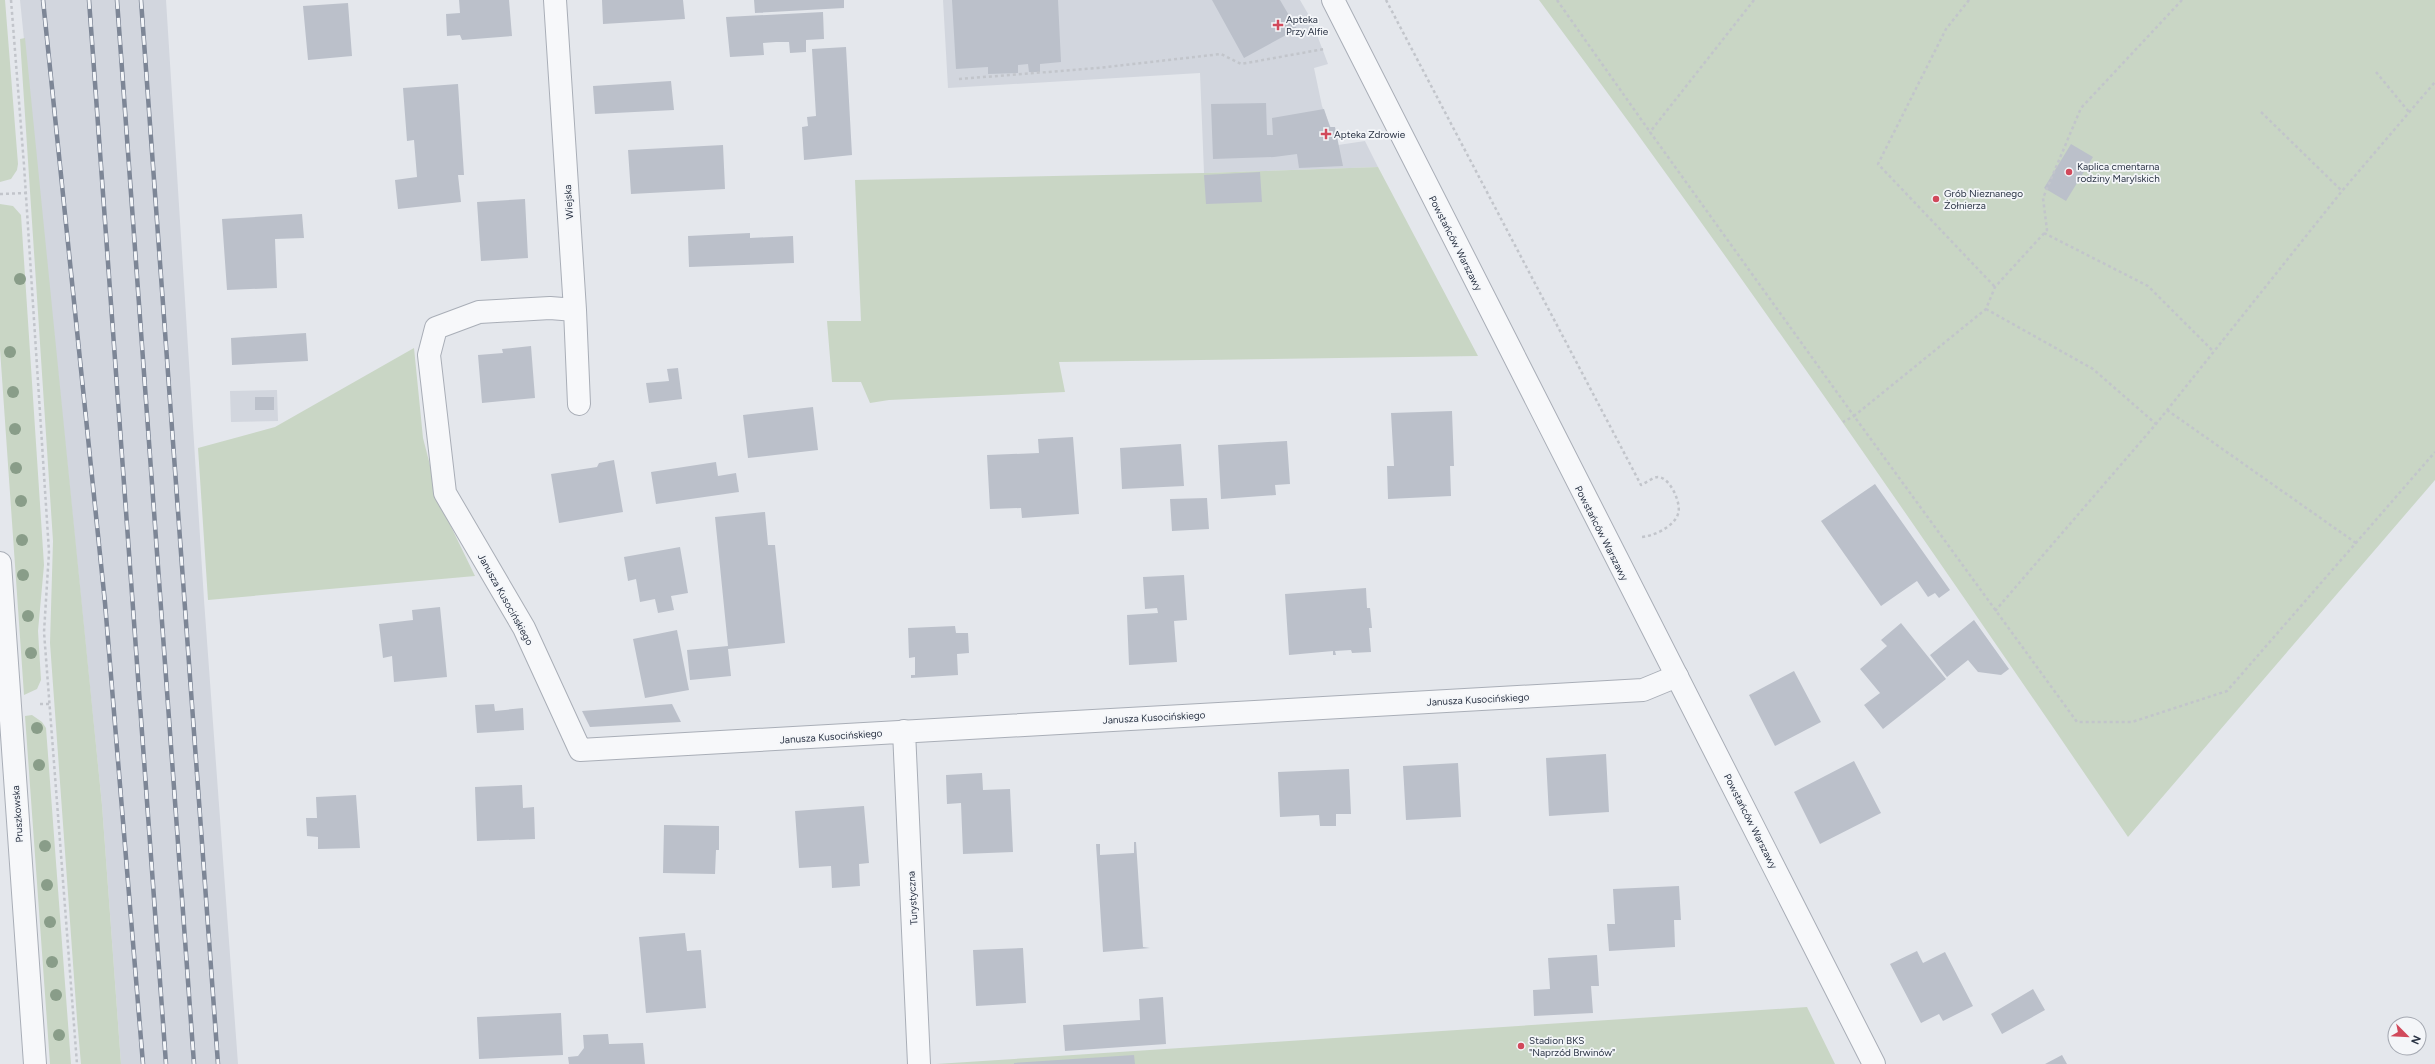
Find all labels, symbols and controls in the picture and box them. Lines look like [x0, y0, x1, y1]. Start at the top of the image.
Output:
place label: Apteka Przy Alfie [1286, 13, 1329, 38]
marker: Apteka Przy Alfie [1273, 20, 1283, 30]
place label: Apteka Zdrowie [1334, 128, 1406, 141]
marker: Apteka Zdrowie [1321, 129, 1331, 139]
place label: Kaplica cmentarna rodziny Marylskich [2077, 160, 2160, 185]
marker: Kaplica cmentarna rodziny Marylskich [2064, 167, 2074, 177]
street label: Wiejska [561, 184, 576, 220]
place label: Grób Nieznanego Żołnierza [1944, 187, 2023, 212]
street label: Powstańców Warszawy [1426, 193, 1486, 294]
marker: Grób Nieznanego Żołnierza [1931, 194, 1941, 204]
street label: Powstańców Warszawy [1572, 483, 1632, 584]
street label: Janusza Kusocińskiego [475, 551, 536, 648]
street label: Janusza Kusocińskiego [1426, 690, 1530, 709]
street label: Janusza Kusocińskiego [1102, 708, 1206, 727]
street label: Janusza Kusocińskiego [779, 726, 883, 747]
street label: Powstańców Warszawy [1721, 771, 1781, 872]
street label: Pruszkowska [9, 785, 26, 843]
street label: Turystyczna [905, 871, 920, 925]
north arrow [2387, 1016, 2427, 1056]
text: N [2408, 1033, 2423, 1046]
place label: Stadion BKS "Naprzód Brwinów" [1529, 1034, 1615, 1059]
marker: Stadion BKS "Naprzód Brwinów" [1516, 1041, 1526, 1051]

